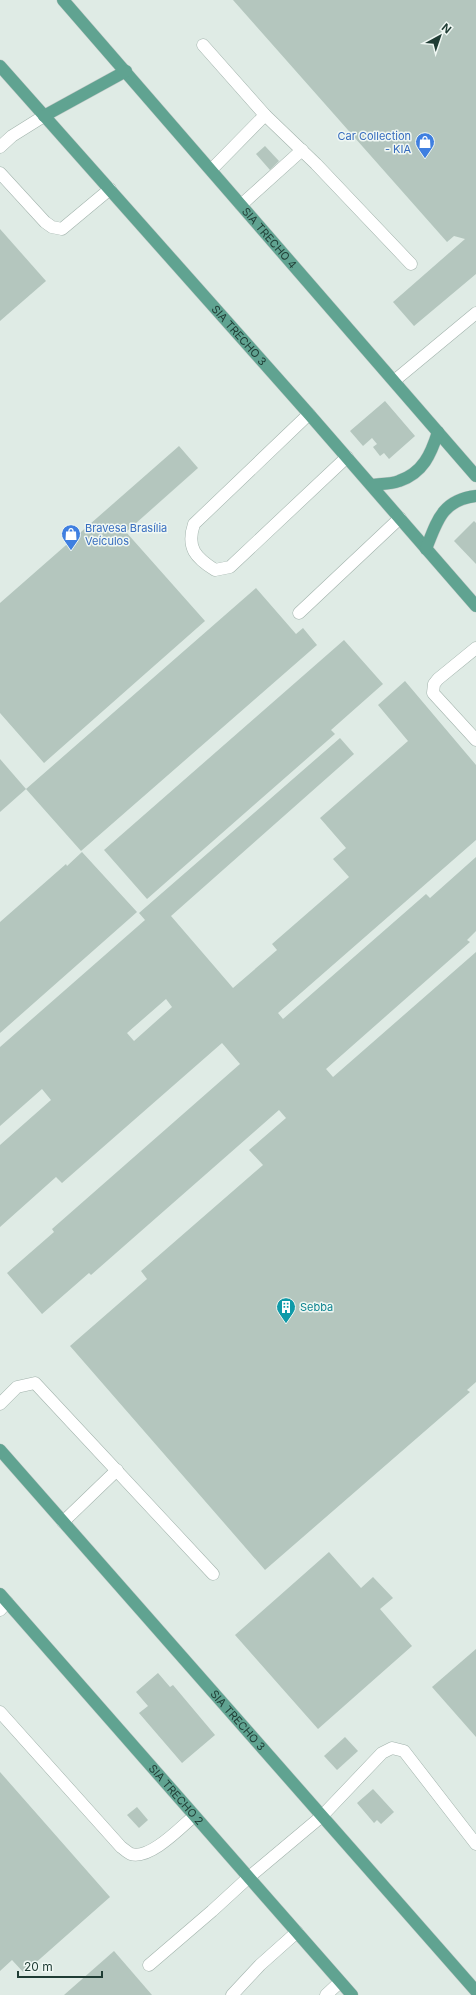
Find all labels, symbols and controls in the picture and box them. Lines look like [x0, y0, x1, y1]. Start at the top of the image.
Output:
north arrow [420, 16, 460, 56]
text: N [439, 20, 454, 36]
place label: Car Collection - KIA [338, 129, 411, 156]
shop icon: Car Collection - KIA [414, 131, 436, 159]
street label: SIA TRECHO 4 [239, 204, 300, 271]
street label: SIA TRECHO 3 [209, 302, 270, 368]
place label: Bravesa Brasília Veículos [85, 521, 167, 548]
shop icon: Bravesa Brasília Veículos [60, 523, 82, 551]
building icon: Sebba [275, 1296, 297, 1324]
place label: Sebba [300, 1300, 333, 1314]
street label: SIA TRECHO 3 [207, 1687, 268, 1754]
street label: SIA TRECHO 2 [146, 1761, 206, 1828]
scale bar [18, 1953, 102, 1979]
text: 20 m [24, 1959, 53, 1974]

